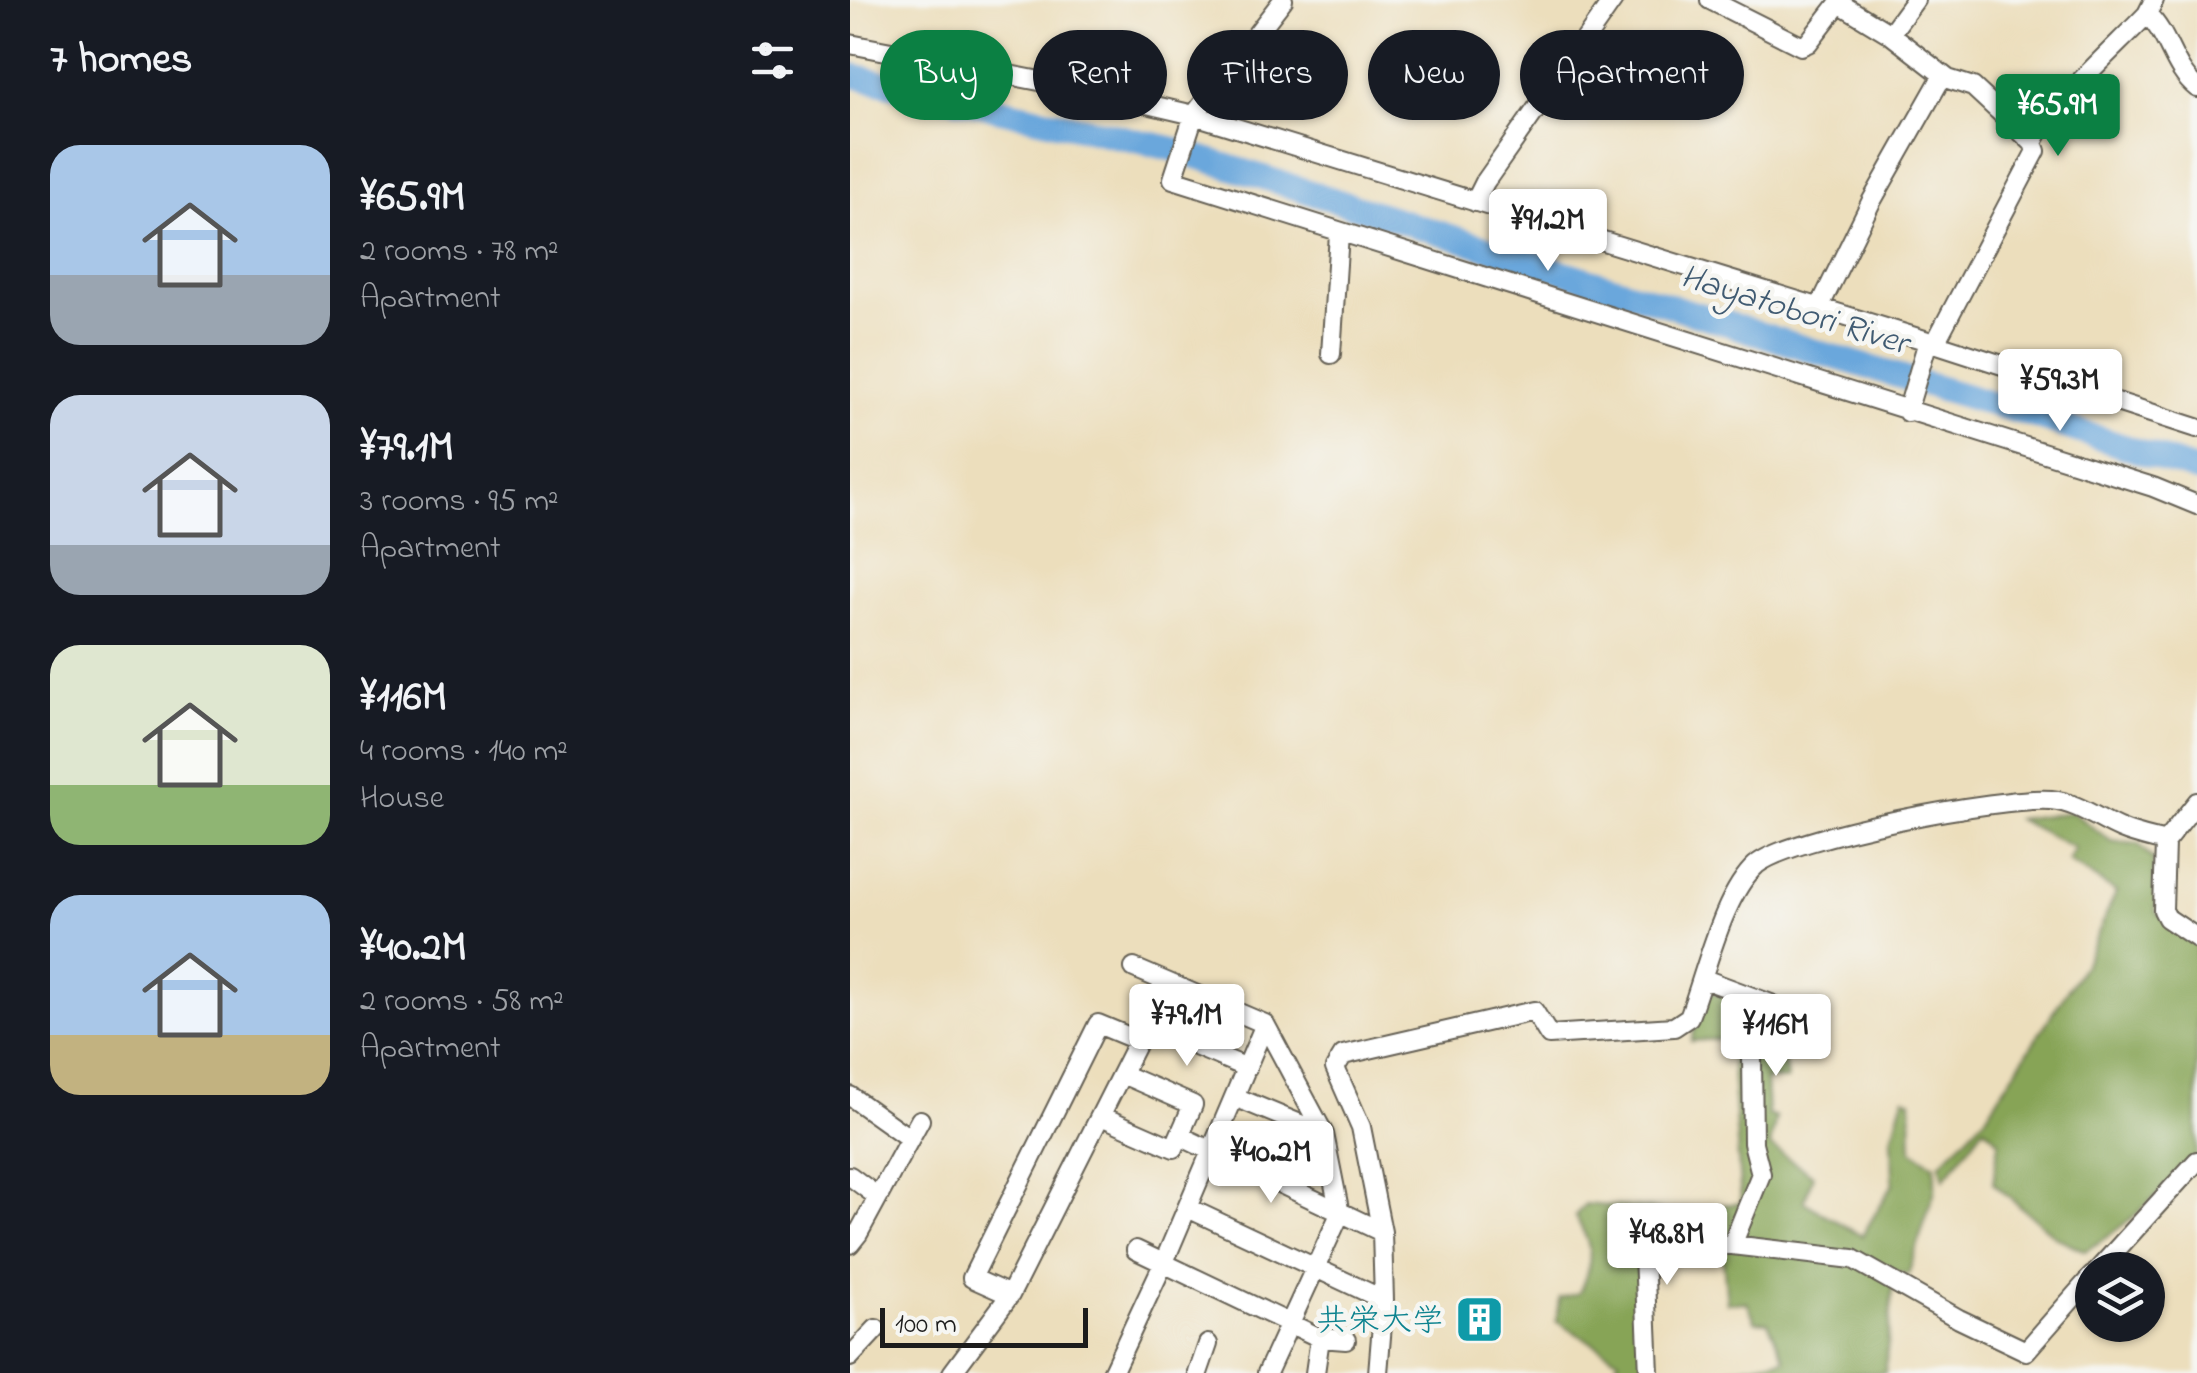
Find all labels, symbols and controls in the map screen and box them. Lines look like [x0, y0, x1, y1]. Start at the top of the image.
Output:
text: 7 homes [50, 30, 192, 91]
chip: Buy [880, 30, 1013, 120]
chip: Rent [1033, 30, 1167, 120]
chip: Filters [1187, 30, 1348, 120]
chip: New [1368, 30, 1500, 120]
chip: Apartment [1520, 30, 1744, 120]
icon: filters [745, 33, 800, 88]
pin: ¥65.9M [1977, 74, 2139, 159]
text: ¥65.9M [2018, 83, 2098, 130]
text: ¥65.9M [360, 168, 466, 229]
icon: home [130, 185, 250, 305]
pin: ¥91.2M [1467, 189, 1629, 274]
text: ¥91.2M [1511, 198, 1585, 245]
text: 2 rooms · 78 m² [360, 229, 559, 276]
water label: Hayatobori River [1674, 252, 1918, 371]
text: Apartment [360, 276, 501, 323]
pin: ¥59.3M [1979, 349, 2141, 434]
text: ¥59.3M [2020, 358, 2100, 405]
text: ¥79.1M [360, 418, 454, 479]
icon: home [130, 435, 250, 555]
text: 3 rooms · 95 m² [360, 479, 559, 526]
text: Apartment [360, 526, 501, 573]
text: ¥116M [360, 668, 447, 729]
icon: home [130, 685, 250, 805]
text: 4 rooms · 140 m² [360, 729, 568, 776]
text: House [360, 776, 444, 823]
text: ¥40.2M [360, 918, 467, 979]
icon: home [130, 935, 250, 1055]
text: 2 rooms · 58 m² [360, 979, 564, 1026]
pin: ¥79.1M [1106, 984, 1268, 1069]
text: ¥79.1M [1151, 993, 1223, 1040]
pin: ¥116M [1706, 994, 1846, 1079]
text: ¥116M [1743, 1003, 1809, 1050]
text: Apartment [360, 1026, 501, 1073]
pin: ¥40.2M [1190, 1121, 1352, 1206]
text: ¥40.2M [1230, 1130, 1312, 1177]
pin: ¥48.8M [1586, 1203, 1748, 1288]
text: ¥48.8M [1629, 1212, 1705, 1259]
map controls [2075, 1252, 2165, 1342]
button: layers [2075, 1252, 2165, 1342]
building icon: 共栄大学 [1453, 1293, 1505, 1345]
place label: 共栄大学 [1316, 1299, 1444, 1346]
scale bar [880, 1303, 1088, 1348]
text: 100 m [895, 1305, 957, 1346]

